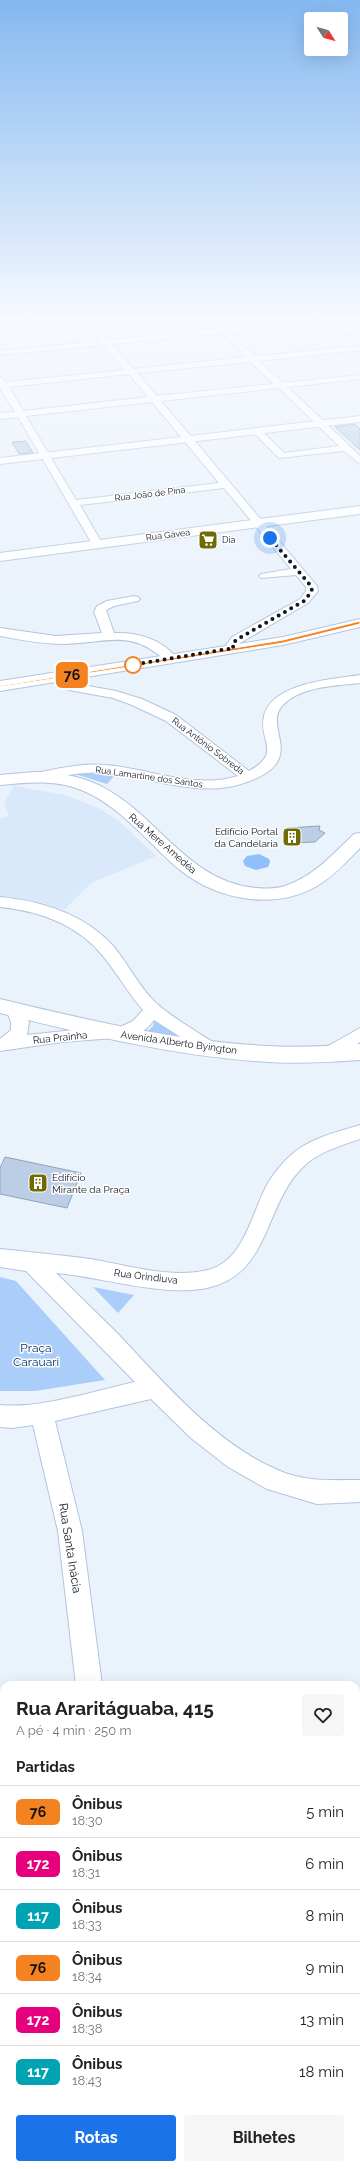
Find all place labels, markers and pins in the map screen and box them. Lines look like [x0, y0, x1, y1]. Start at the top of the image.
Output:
supermarket icon: Dia [197, 529, 219, 551]
place label: Dia [222, 535, 235, 545]
unlabelled marker [124, 656, 142, 674]
place label: Edifício Portal da Candelaria [214, 826, 278, 849]
building icon: Edifício Portal da Candelaria [281, 826, 303, 848]
building icon: Edifício Mirante da Praça [27, 1172, 49, 1194]
place label: Edifício Mirante da Praça [52, 1172, 130, 1195]

